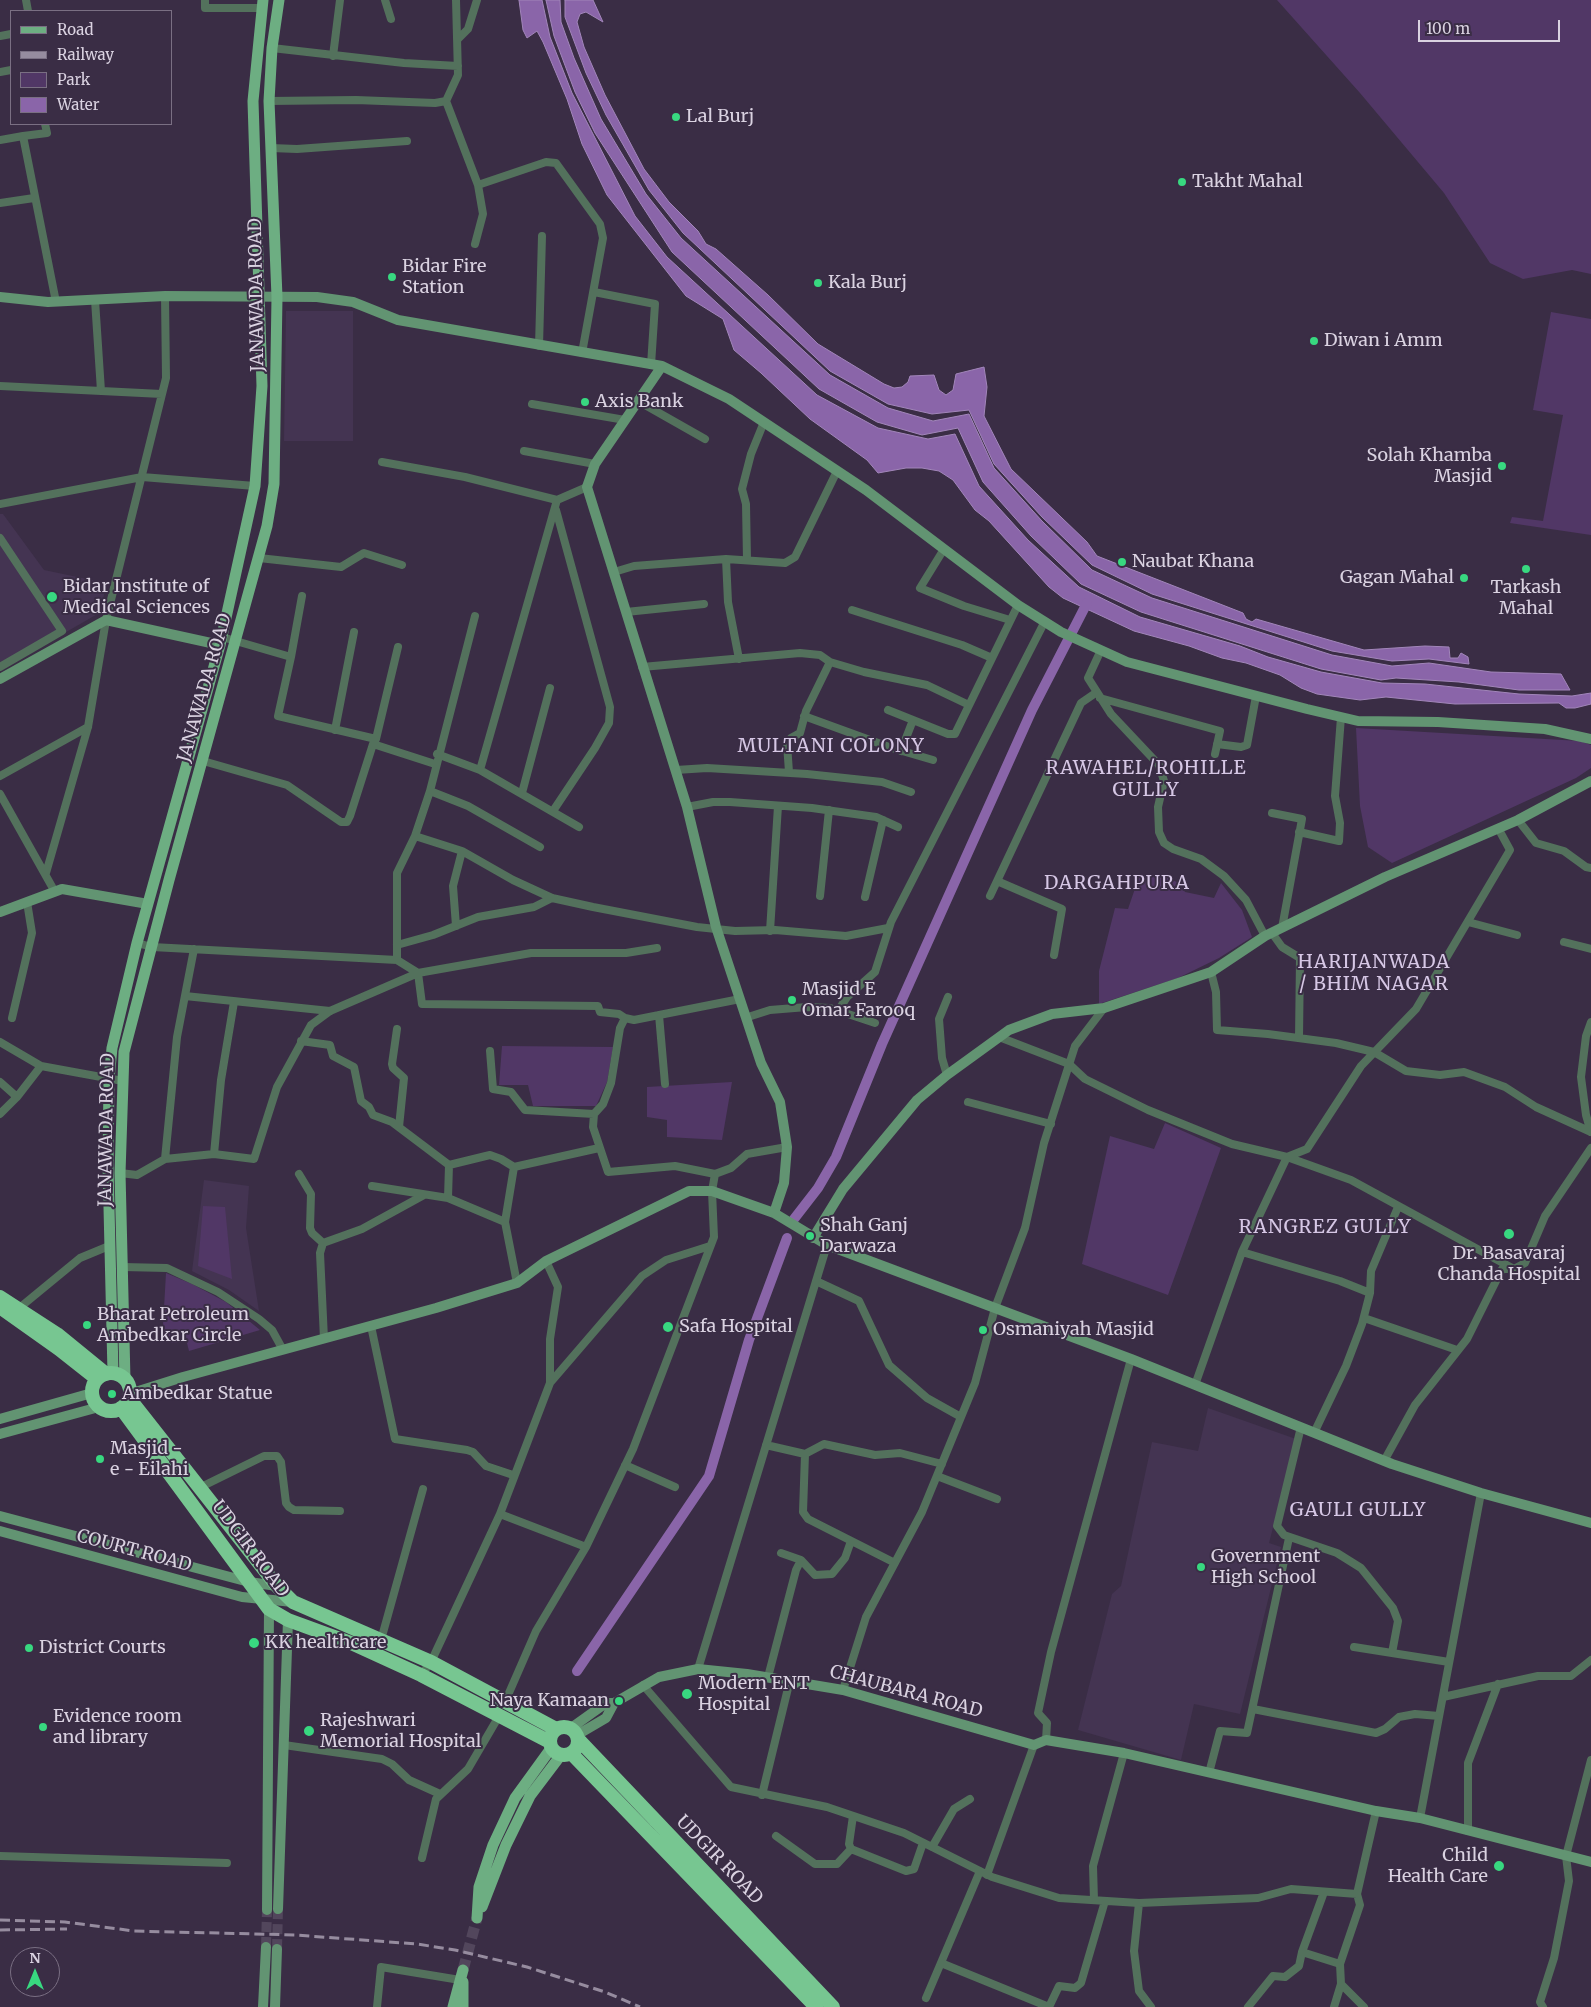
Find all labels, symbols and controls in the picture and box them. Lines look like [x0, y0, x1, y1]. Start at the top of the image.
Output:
legend [10, 10, 172, 125]
scale bar [1421, 10, 1564, 42]
text: 100 m [1426, 19, 1470, 38]
text: Road [57, 20, 93, 39]
text: Railway [57, 45, 114, 64]
text: Park [57, 70, 90, 89]
text: Water [57, 95, 99, 114]
place label: Lal Burj [686, 106, 754, 128]
marker: Lal Burj [670, 111, 682, 123]
place label: Takht Mahal [1192, 171, 1303, 193]
marker: Takht Mahal [1176, 176, 1188, 188]
street label: JANAWADA ROAD [245, 218, 269, 372]
place label: Bidar Fire Station [402, 256, 486, 298]
marker: Bidar Fire Station [386, 271, 398, 283]
place label: Kala Burj [828, 272, 907, 294]
marker: Kala Burj [812, 277, 824, 289]
place label: Diwan i Amm [1324, 330, 1443, 352]
marker: Diwan i Amm [1308, 335, 1320, 347]
place label: Axis Bank [595, 391, 683, 413]
marker: Axis Bank [579, 396, 591, 408]
place label: Solah Khamba Masjid [1366, 445, 1492, 488]
marker: Solah Khamba Masjid [1496, 460, 1508, 472]
place label: Naubat Khana [1132, 551, 1254, 573]
marker: Naubat Khana [1116, 556, 1128, 568]
marker: Tarkash Mahal [1520, 563, 1532, 575]
place label: Gagan Mahal [1340, 567, 1454, 589]
marker: Gagan Mahal [1458, 572, 1470, 584]
place label: Bidar Institute of Medical Sciences [63, 576, 210, 618]
place label: Tarkash Mahal [1490, 577, 1562, 620]
marker: Bidar Institute of Medical Sciences [45, 590, 59, 604]
street label: JANAWADA ROAD [173, 611, 237, 765]
district label: MULTANI COLONY [736, 736, 926, 758]
district label: RAWAHEL/ROHILLE GULLY [1044, 758, 1248, 802]
district label: DARGAHPURA [1043, 873, 1191, 895]
district label: HARIJANWADA / BHIM NAGAR [1296, 952, 1452, 996]
place label: Masjid E Omar Farooq [802, 979, 915, 1022]
marker: Masjid E Omar Farooq [786, 994, 798, 1006]
street label: JANAWADA ROAD [95, 1053, 119, 1207]
place label: Shah Ganj Darwaza [820, 1215, 908, 1258]
district label: RANGREZ GULLY [1237, 1217, 1413, 1239]
marker: Dr. Basavaraj Chanda Hospital [1502, 1227, 1516, 1241]
marker: Shah Ganj Darwaza [804, 1230, 816, 1242]
place label: Dr. Basavaraj Chanda Hospital [1438, 1243, 1580, 1286]
place label: Bharat Petroleum Ambedkar Circle [97, 1304, 249, 1346]
place label: Safa Hospital [679, 1316, 793, 1338]
marker: Bharat Petroleum Ambedkar Circle [81, 1319, 93, 1331]
place label: Osmaniyah Masjid [993, 1319, 1154, 1341]
marker: Safa Hospital [661, 1320, 675, 1334]
marker: Osmaniyah Masjid [977, 1324, 989, 1336]
place label: Ambedkar Statue [122, 1383, 272, 1405]
marker: Ambedkar Statue [106, 1388, 118, 1400]
place label: Masjid - e - Eilahi [110, 1438, 188, 1480]
marker: Masjid - e - Eilahi [94, 1453, 106, 1465]
street label: UDGIR ROAD [207, 1497, 293, 1601]
district label: GAULI GULLY [1288, 1500, 1428, 1522]
street label: COURT ROAD [74, 1525, 194, 1577]
place label: Government High School [1211, 1546, 1320, 1588]
marker: Government High School [1195, 1561, 1207, 1573]
place label: KK healthcare [265, 1632, 386, 1654]
marker: KK healthcare [247, 1636, 261, 1650]
place label: District Courts [39, 1637, 166, 1659]
marker: District Courts [23, 1642, 35, 1654]
street label: CHAUBARA ROAD [827, 1661, 985, 1723]
place label: Modern ENT Hospital [698, 1673, 810, 1716]
marker: Modern ENT Hospital [680, 1687, 694, 1701]
place label: Naya Kamaan [490, 1690, 609, 1712]
marker: Naya Kamaan [613, 1695, 625, 1707]
place label: Evidence room and library [53, 1706, 182, 1748]
place label: Rajeshwari Memorial Hospital [320, 1710, 481, 1752]
marker: Evidence room and library [37, 1721, 49, 1733]
marker: Rajeshwari Memorial Hospital [302, 1724, 316, 1738]
street label: UDGIR ROAD [671, 1811, 767, 1909]
place label: Child Health Care [1388, 1845, 1488, 1888]
marker: Child Health Care [1492, 1859, 1506, 1873]
north arrow [10, 1947, 60, 1997]
text: N [29, 1949, 41, 1967]

